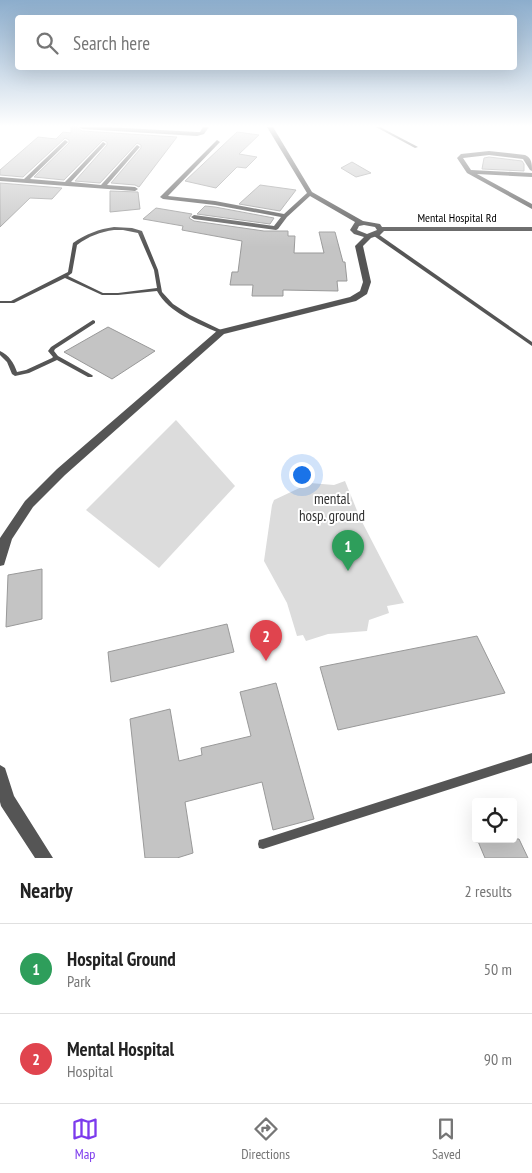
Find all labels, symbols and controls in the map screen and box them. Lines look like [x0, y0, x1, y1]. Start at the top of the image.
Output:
search box [15, 15, 517, 70]
icon: search [33, 29, 61, 57]
text: Search here [73, 31, 150, 55]
street label: Mental Hospital Rd [417, 210, 497, 225]
your location [289, 462, 315, 488]
park label: mental hosp. ground [299, 489, 365, 525]
pin: 1 [332, 530, 364, 571]
pin: 2 [250, 620, 282, 661]
map controls [472, 798, 517, 843]
button: locate [472, 798, 517, 843]
text: Nearby [20, 877, 73, 904]
text: 2 results [465, 881, 512, 901]
text: Hospital Ground [67, 947, 176, 971]
text: 1 [32, 959, 40, 979]
text: 50 m [484, 959, 512, 979]
text: Park [67, 971, 91, 991]
text: Mental Hospital [67, 1037, 174, 1061]
text: 2 [32, 1049, 40, 1069]
text: 90 m [484, 1049, 512, 1069]
text: Hospital [67, 1061, 113, 1081]
tab: Map [71, 1115, 99, 1163]
tab: Directions [241, 1115, 290, 1163]
tab: Saved [432, 1115, 461, 1163]

